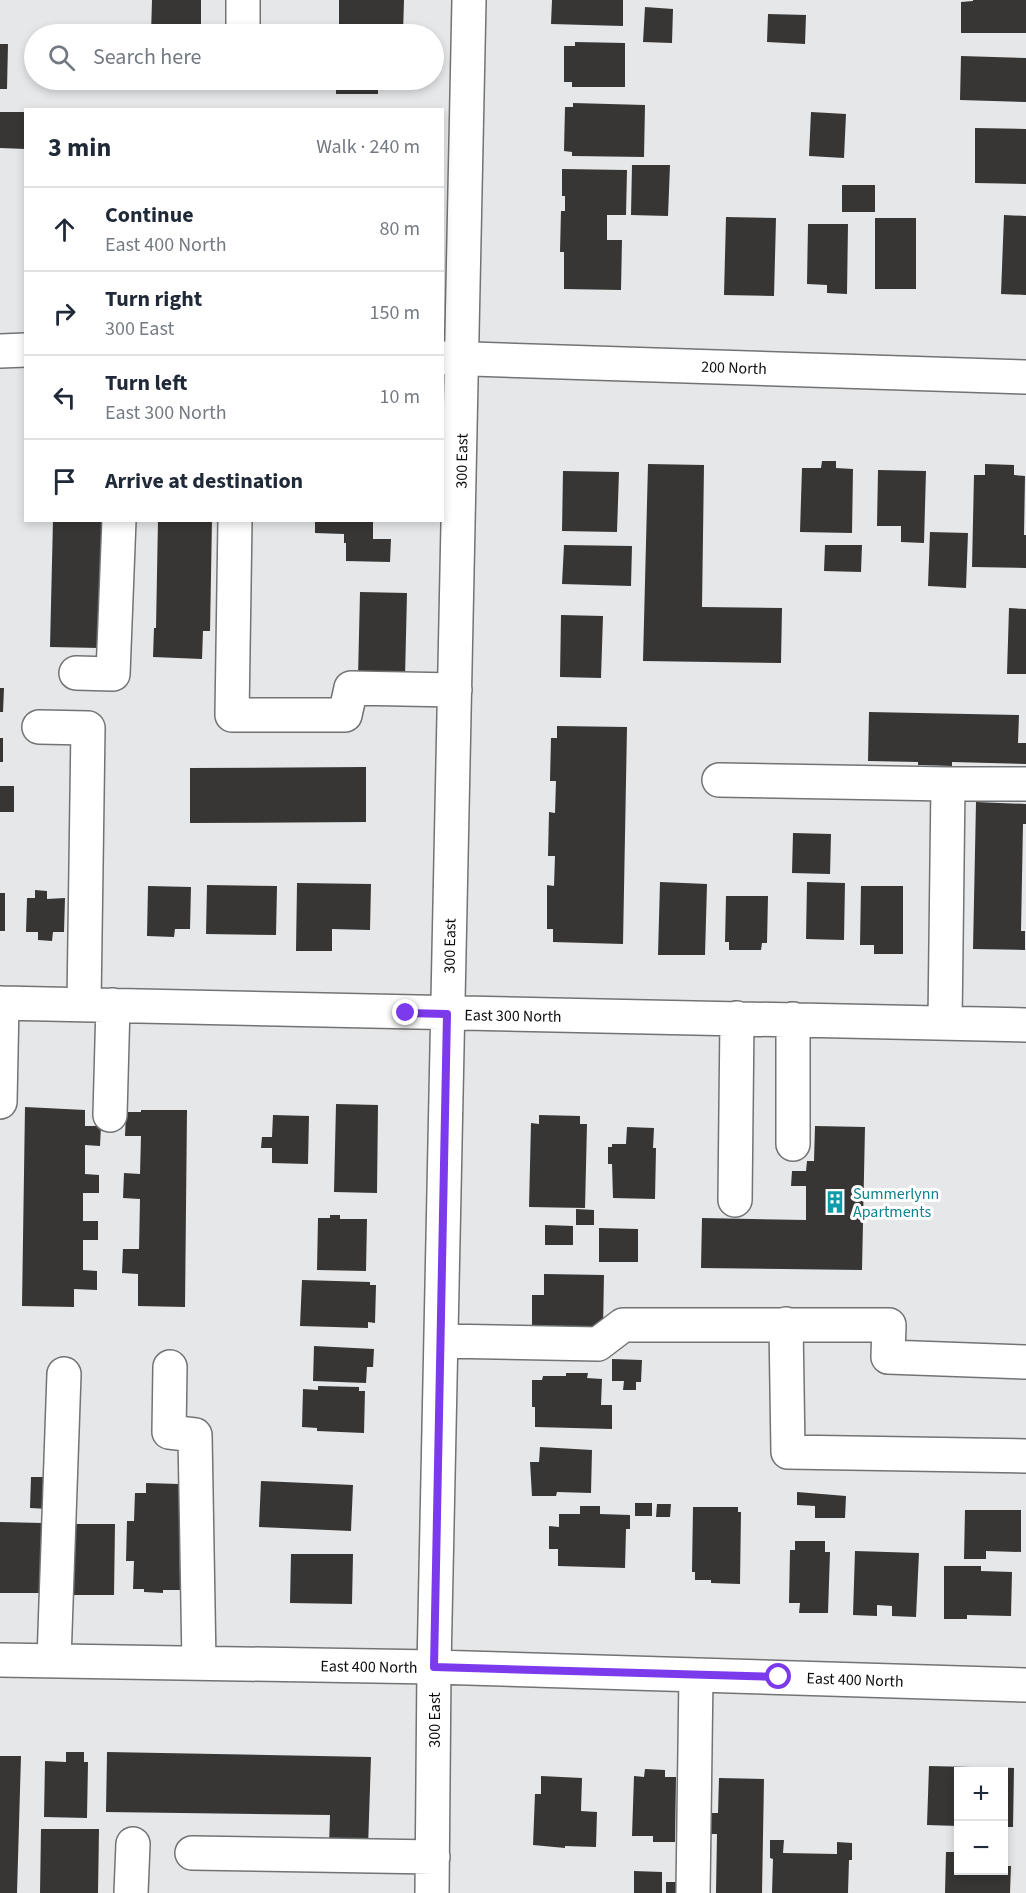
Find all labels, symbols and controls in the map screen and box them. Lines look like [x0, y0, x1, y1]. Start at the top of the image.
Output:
search box [24, 24, 444, 90]
icon: search [45, 41, 78, 74]
text: Search here [93, 41, 201, 73]
text: 3 min [48, 129, 111, 166]
text: Walk · 240 m [316, 133, 420, 161]
text: Continue [105, 199, 194, 231]
icon: ahead [48, 213, 81, 246]
text: 80 m [380, 215, 420, 243]
text: East 400 North [105, 231, 227, 259]
text: Turn right [105, 283, 202, 315]
icon: right [48, 297, 81, 330]
text: 150 m [370, 299, 420, 327]
text: 300 East [105, 315, 174, 343]
street label: 200 North [701, 356, 767, 380]
text: Turn left [105, 367, 187, 399]
icon: left [48, 381, 81, 414]
text: 10 m [380, 383, 420, 411]
text: East 300 North [105, 399, 227, 427]
street label: 300 East [451, 433, 473, 489]
icon: arrive [48, 465, 81, 498]
text: Arrive at destination [105, 465, 303, 497]
street label: 300 East [439, 918, 461, 974]
route end [392, 999, 418, 1025]
street label: East 300 North [464, 1004, 562, 1028]
place label: Summerlynn Apartments [853, 1183, 939, 1223]
building icon: Summerlynn Apartments [822, 1189, 848, 1215]
street label: East 400 North [320, 1655, 418, 1679]
route start [765, 1663, 791, 1689]
street label: East 400 North [806, 1667, 904, 1693]
street label: 300 East [424, 1692, 446, 1748]
map controls [954, 1767, 1008, 1875]
button: + [954, 1767, 1008, 1821]
button: − [954, 1821, 1008, 1875]

